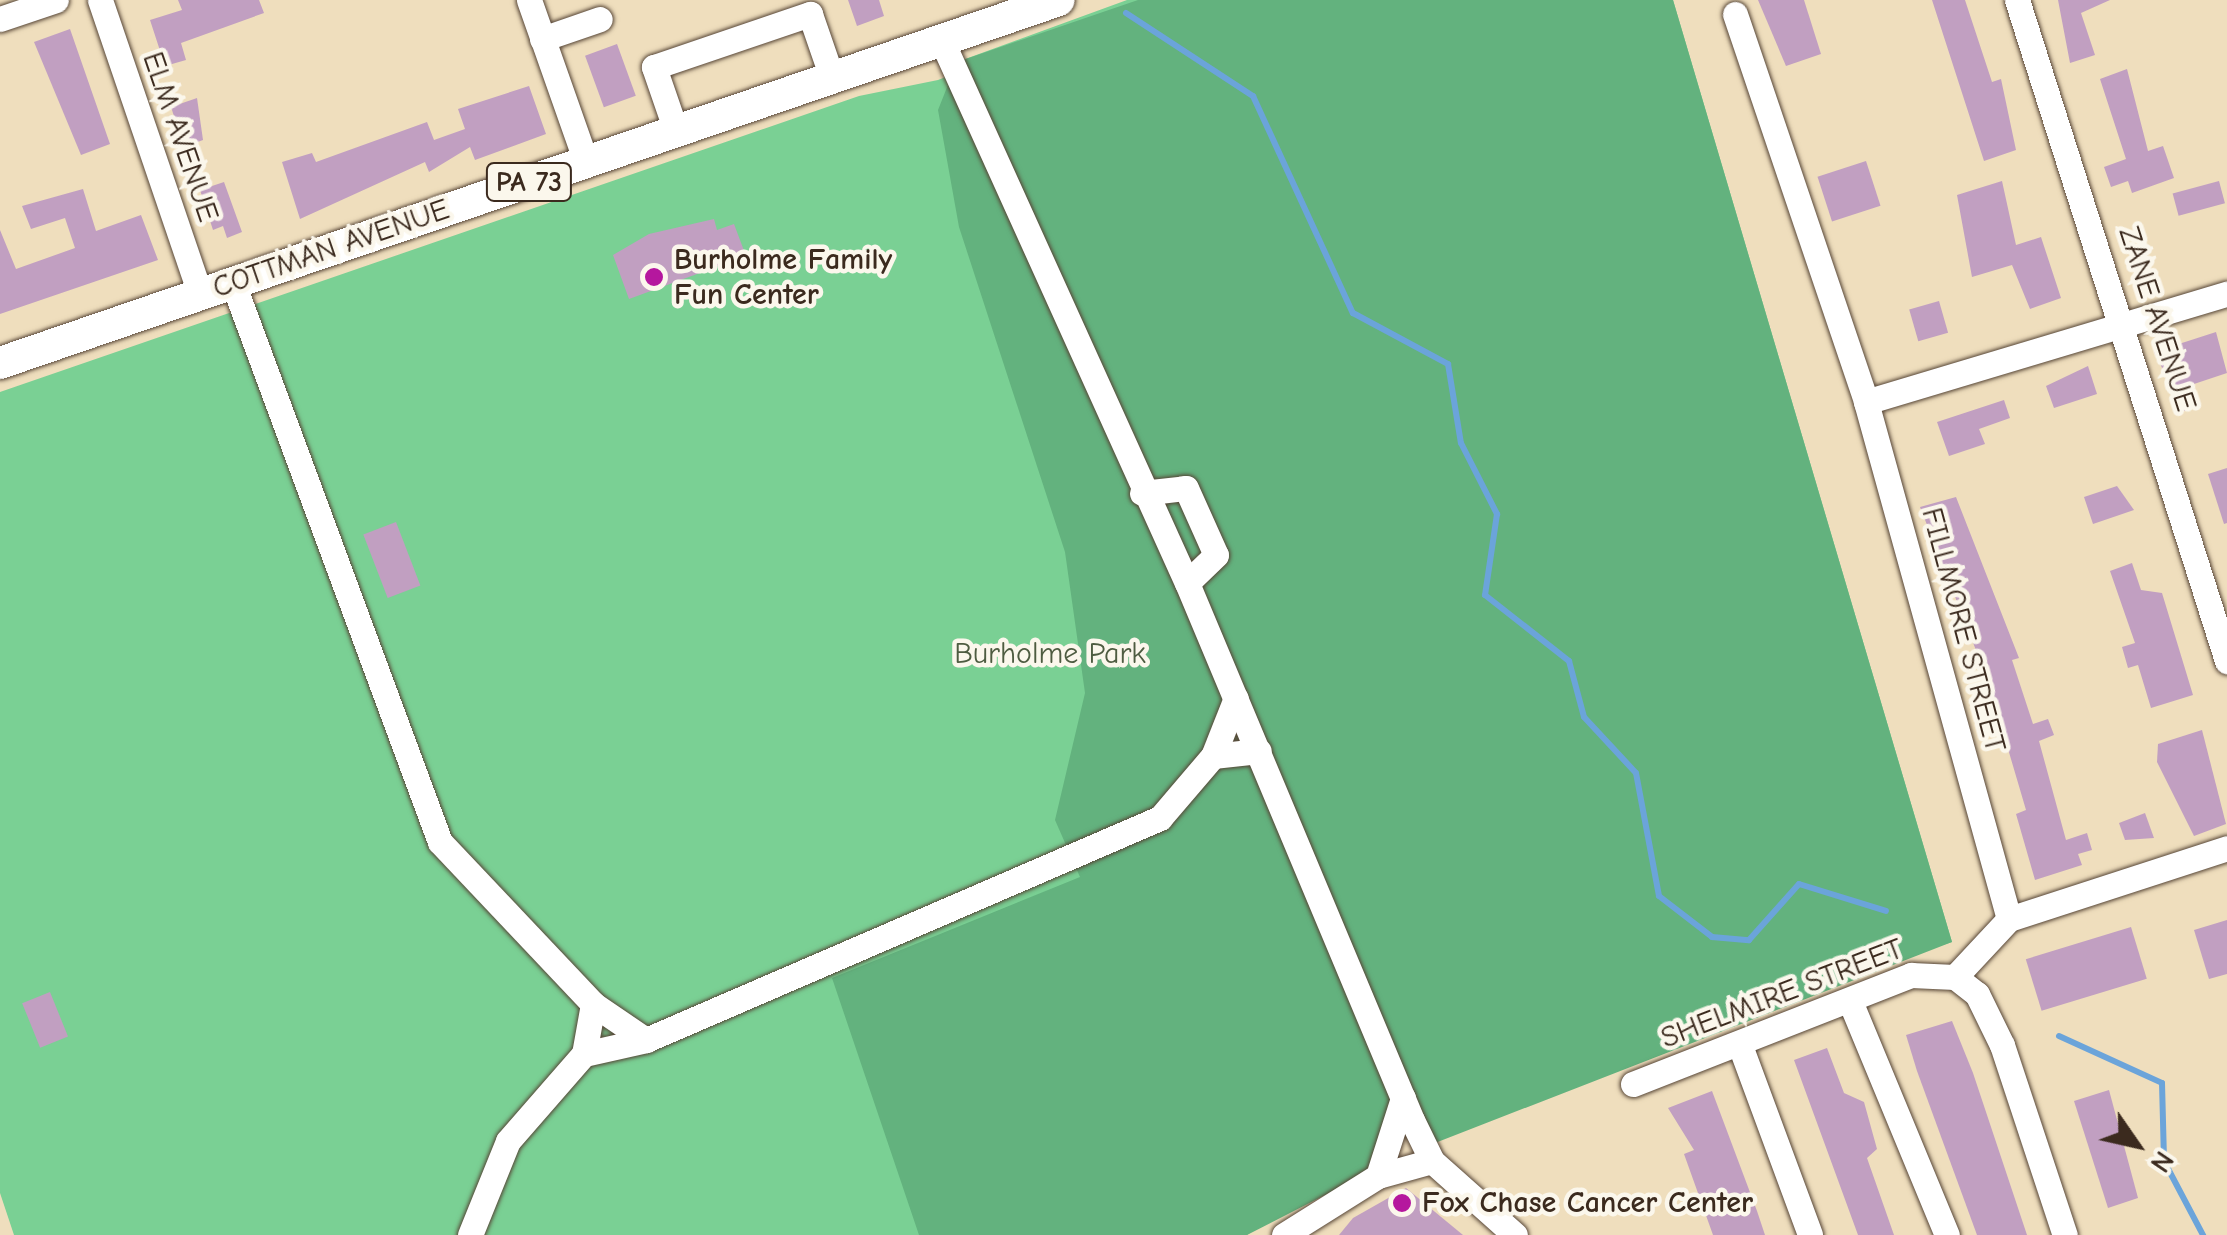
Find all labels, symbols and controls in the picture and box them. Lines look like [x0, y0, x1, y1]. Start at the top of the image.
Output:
street label: ELM AVENUE [134, 47, 226, 227]
road number: PA 73 [484, 159, 574, 205]
street label: COTTMAN AVENUE [208, 192, 454, 306]
street label: ZANE AVENUE [2110, 222, 2204, 416]
place label: Burholme Family Fun Center [674, 242, 892, 312]
marker: Burholme Family Fun Center [643, 266, 665, 288]
street label: FILLMORE STREET [1913, 504, 2013, 756]
park label: Burholme Park [954, 636, 1146, 672]
street label: SHELMIRE STREET [1656, 931, 1908, 1057]
north arrow [2087, 1095, 2187, 1195]
text: N [2144, 1145, 2180, 1178]
place label: Fox Chase Cancer Center [1422, 1185, 1753, 1221]
marker: Fox Chase Cancer Center [1391, 1192, 1413, 1214]

